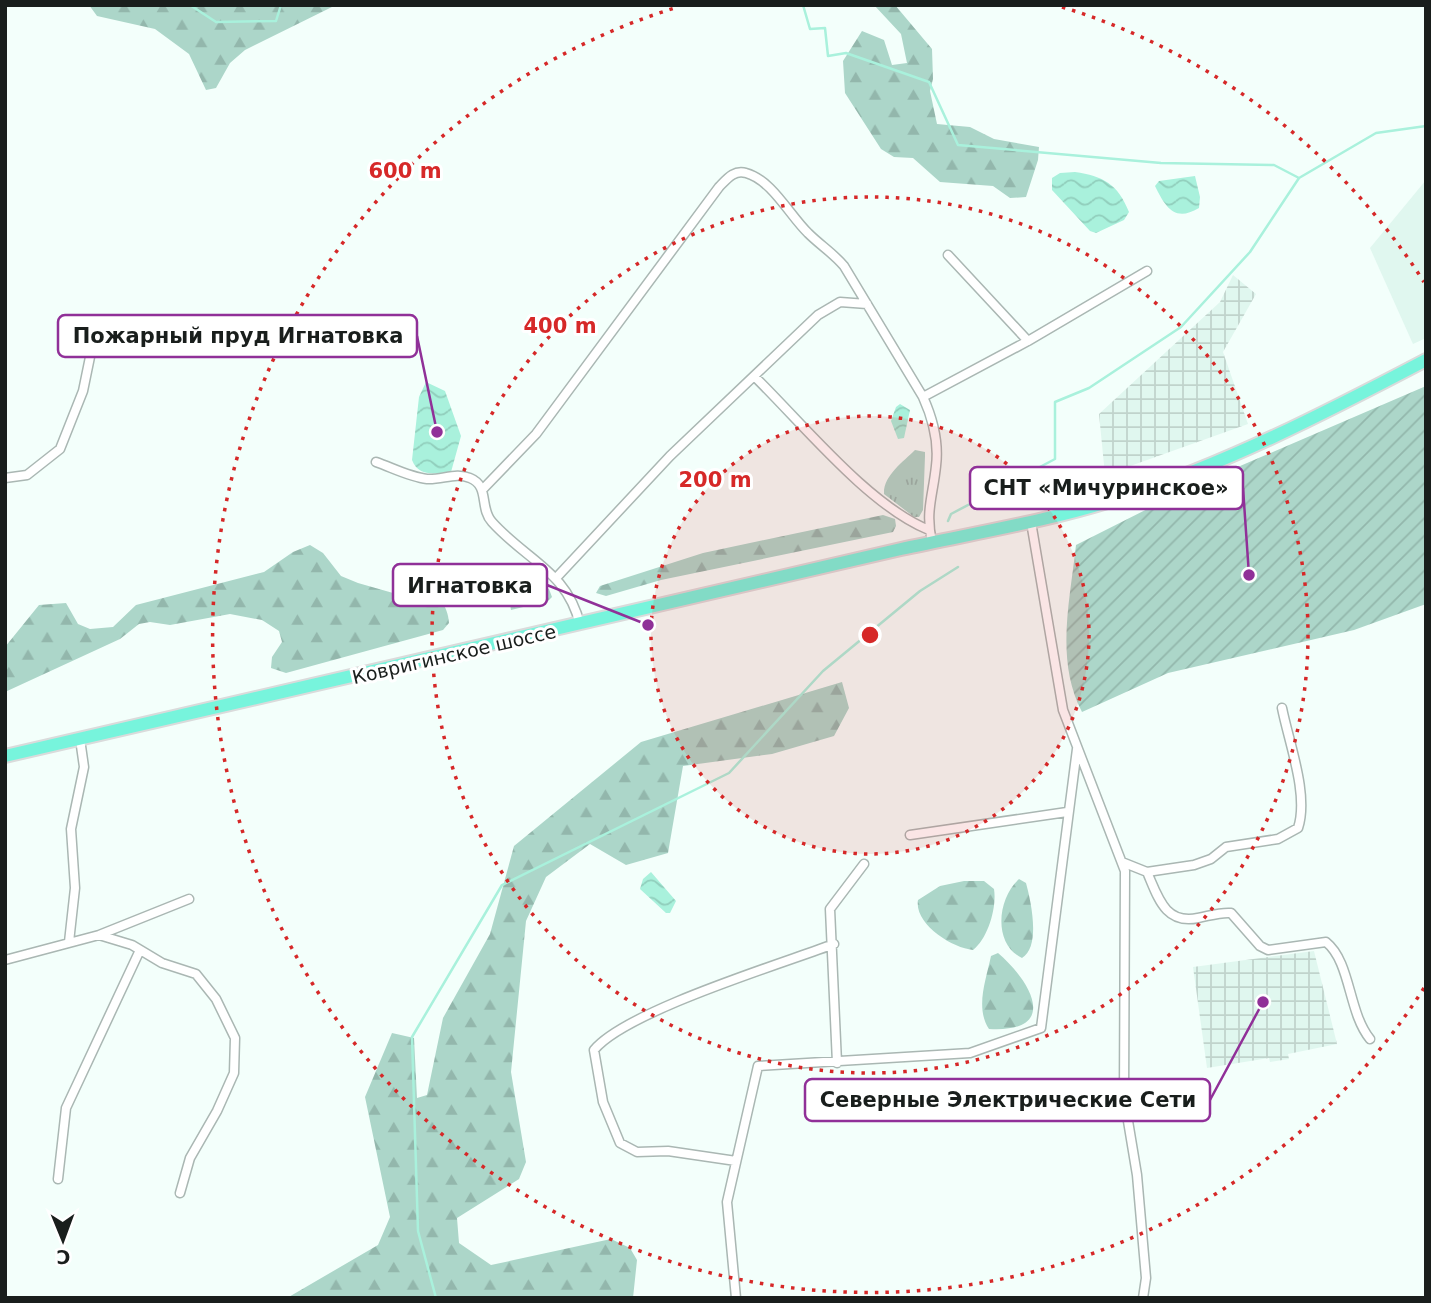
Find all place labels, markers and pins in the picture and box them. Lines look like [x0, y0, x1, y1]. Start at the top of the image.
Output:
callout: Пожарный пруд Игнатовка [58, 315, 417, 357]
callout: СНТ «Мичуринское» [970, 467, 1243, 509]
callout: Игнатовка [393, 564, 547, 606]
centre of rings [858, 623, 882, 647]
callout: Северные Электрические Сети [805, 1079, 1210, 1121]

